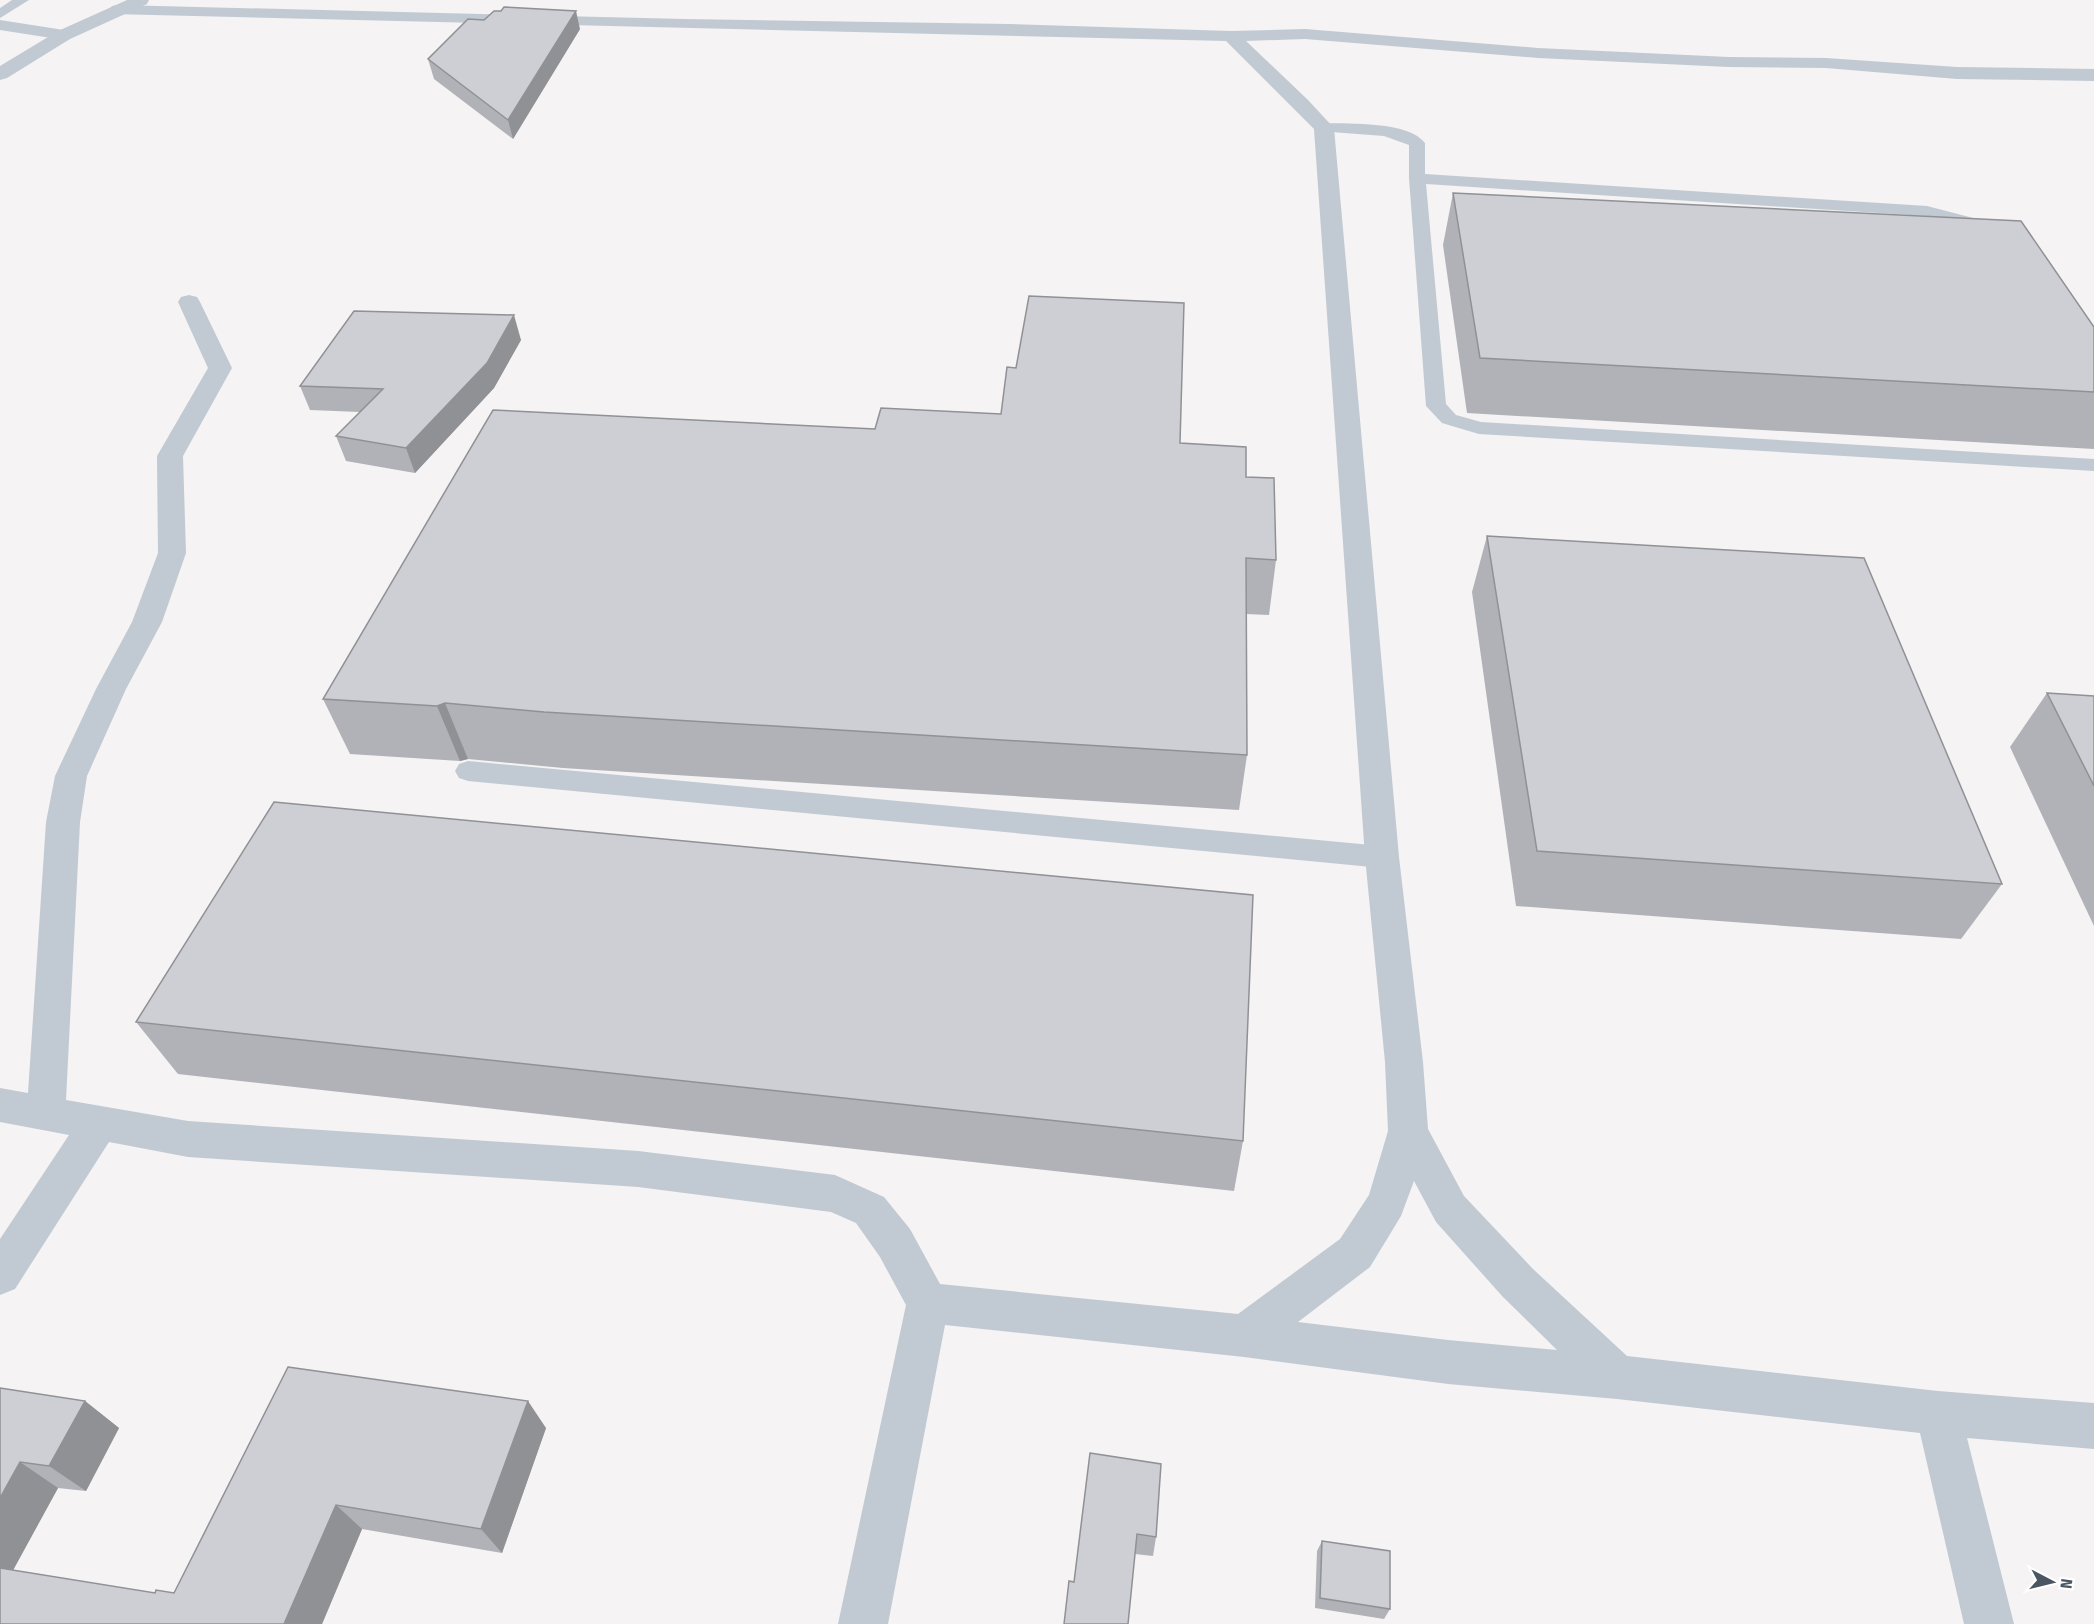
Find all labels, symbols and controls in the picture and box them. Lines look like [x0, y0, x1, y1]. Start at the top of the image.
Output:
north arrow [2022, 1552, 2082, 1612]
text: N [2056, 1578, 2076, 1590]

